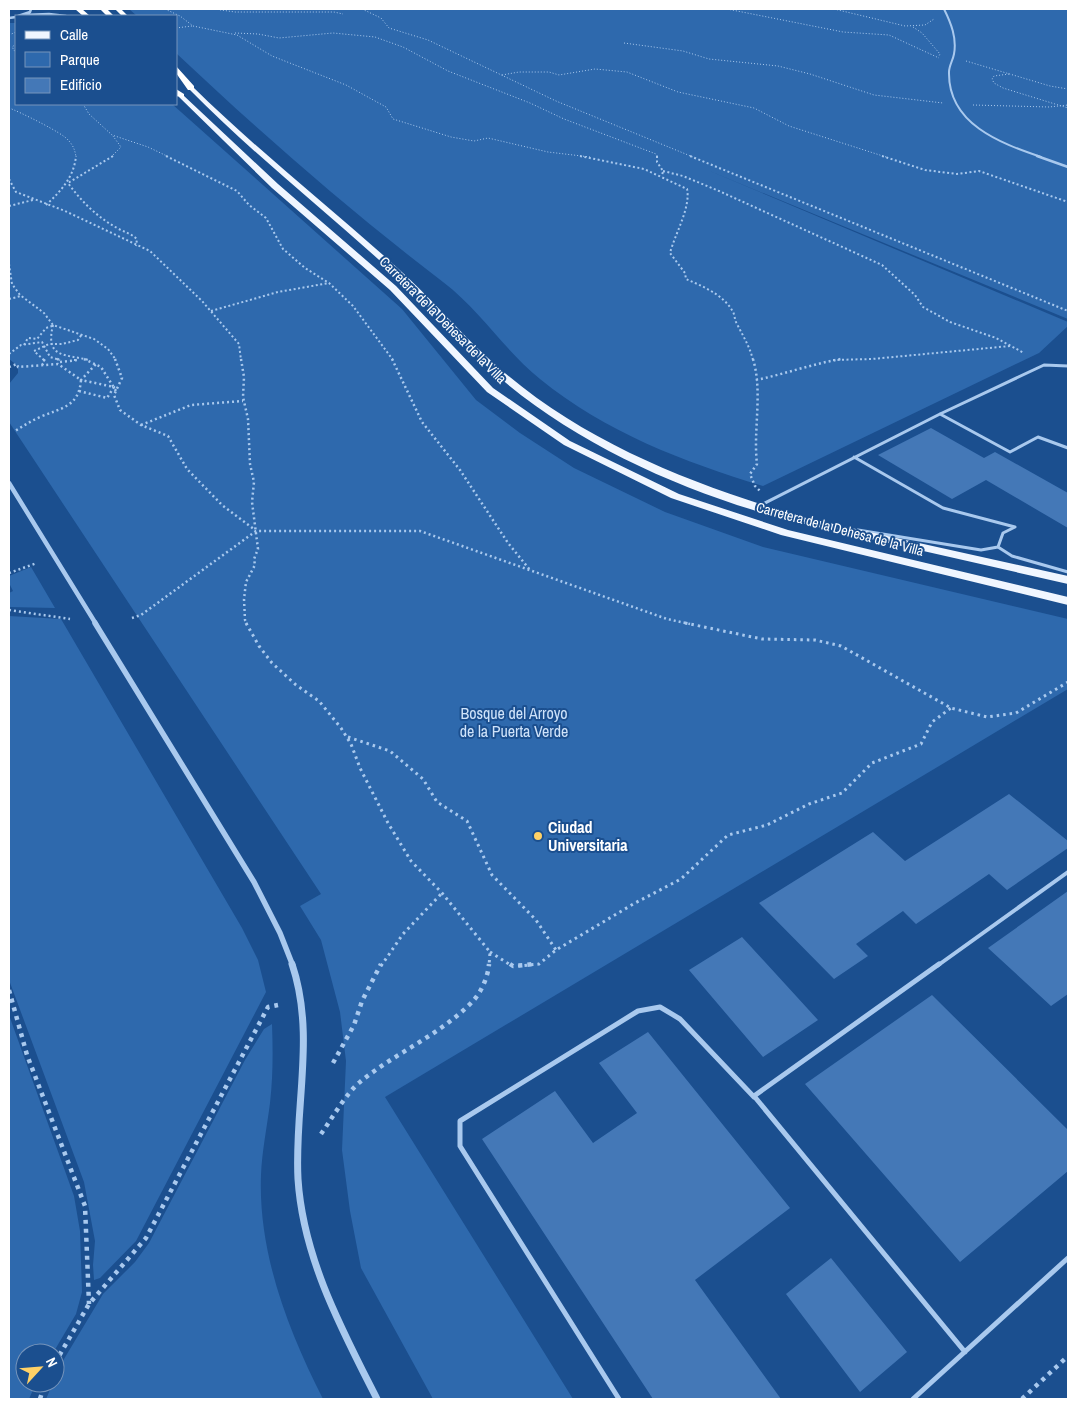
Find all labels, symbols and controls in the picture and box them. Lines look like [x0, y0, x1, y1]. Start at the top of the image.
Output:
legend [15, 15, 178, 105]
text: Calle [60, 24, 88, 45]
text: Parque [60, 49, 100, 70]
text: Edificio [60, 74, 102, 95]
street label: Carretera de la Dehesa de la Villa [376, 253, 511, 388]
street label: Carretera de la Dehesa de la Villa [754, 498, 926, 560]
park label: Bosque del Arroyo de la Puerta Verde [460, 702, 568, 742]
place label: Ciudad Universitaria [548, 816, 628, 856]
marker: Ciudad Universitaria [532, 830, 544, 842]
north arrow [15, 1343, 65, 1393]
text: N [42, 1355, 62, 1370]

